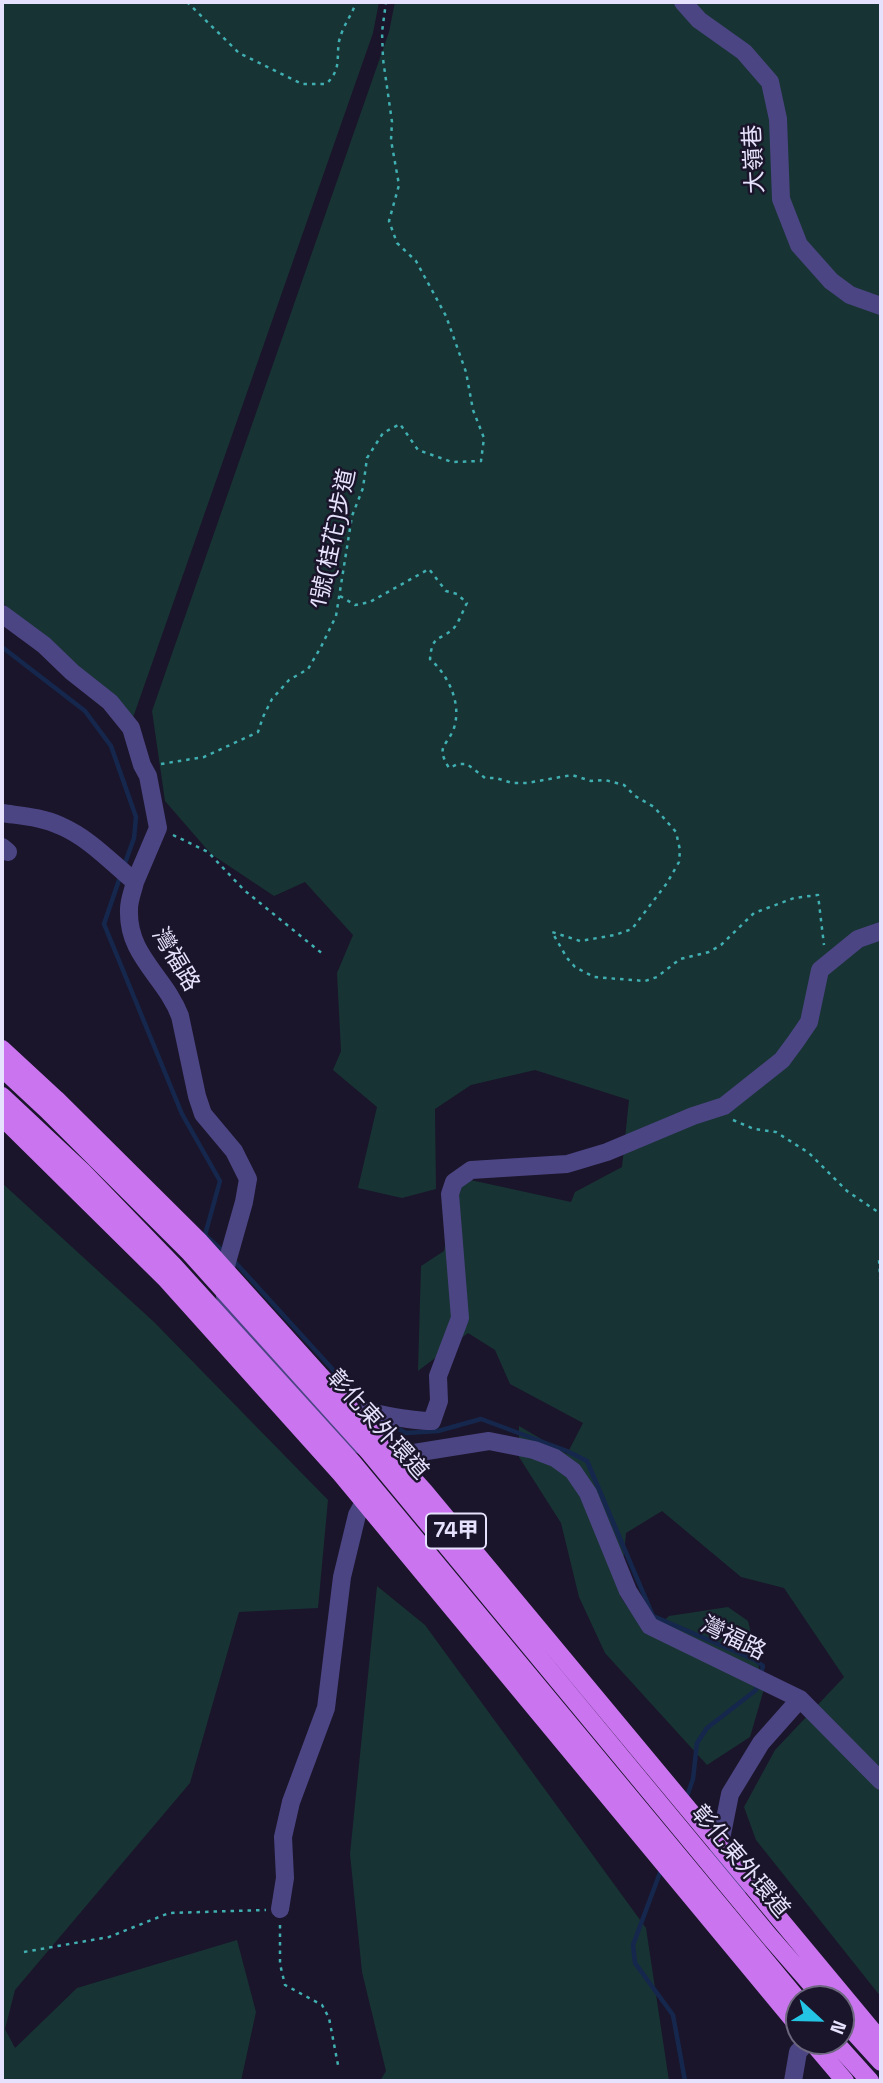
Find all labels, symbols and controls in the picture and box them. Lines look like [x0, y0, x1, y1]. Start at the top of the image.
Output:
street label: 大嶺巷 [739, 124, 771, 194]
street label: 1號(桂花)步道 [306, 467, 362, 611]
street label: 灣福路 [145, 923, 205, 997]
street label: 彰化東外環道 [321, 1364, 433, 1486]
road number: 74甲 [426, 1514, 486, 1548]
street label: 灣福路 [696, 1611, 770, 1667]
street label: 彰化東外環道 [685, 1800, 795, 1924]
north arrow [785, 1985, 855, 2055]
text: N [824, 2017, 852, 2038]

